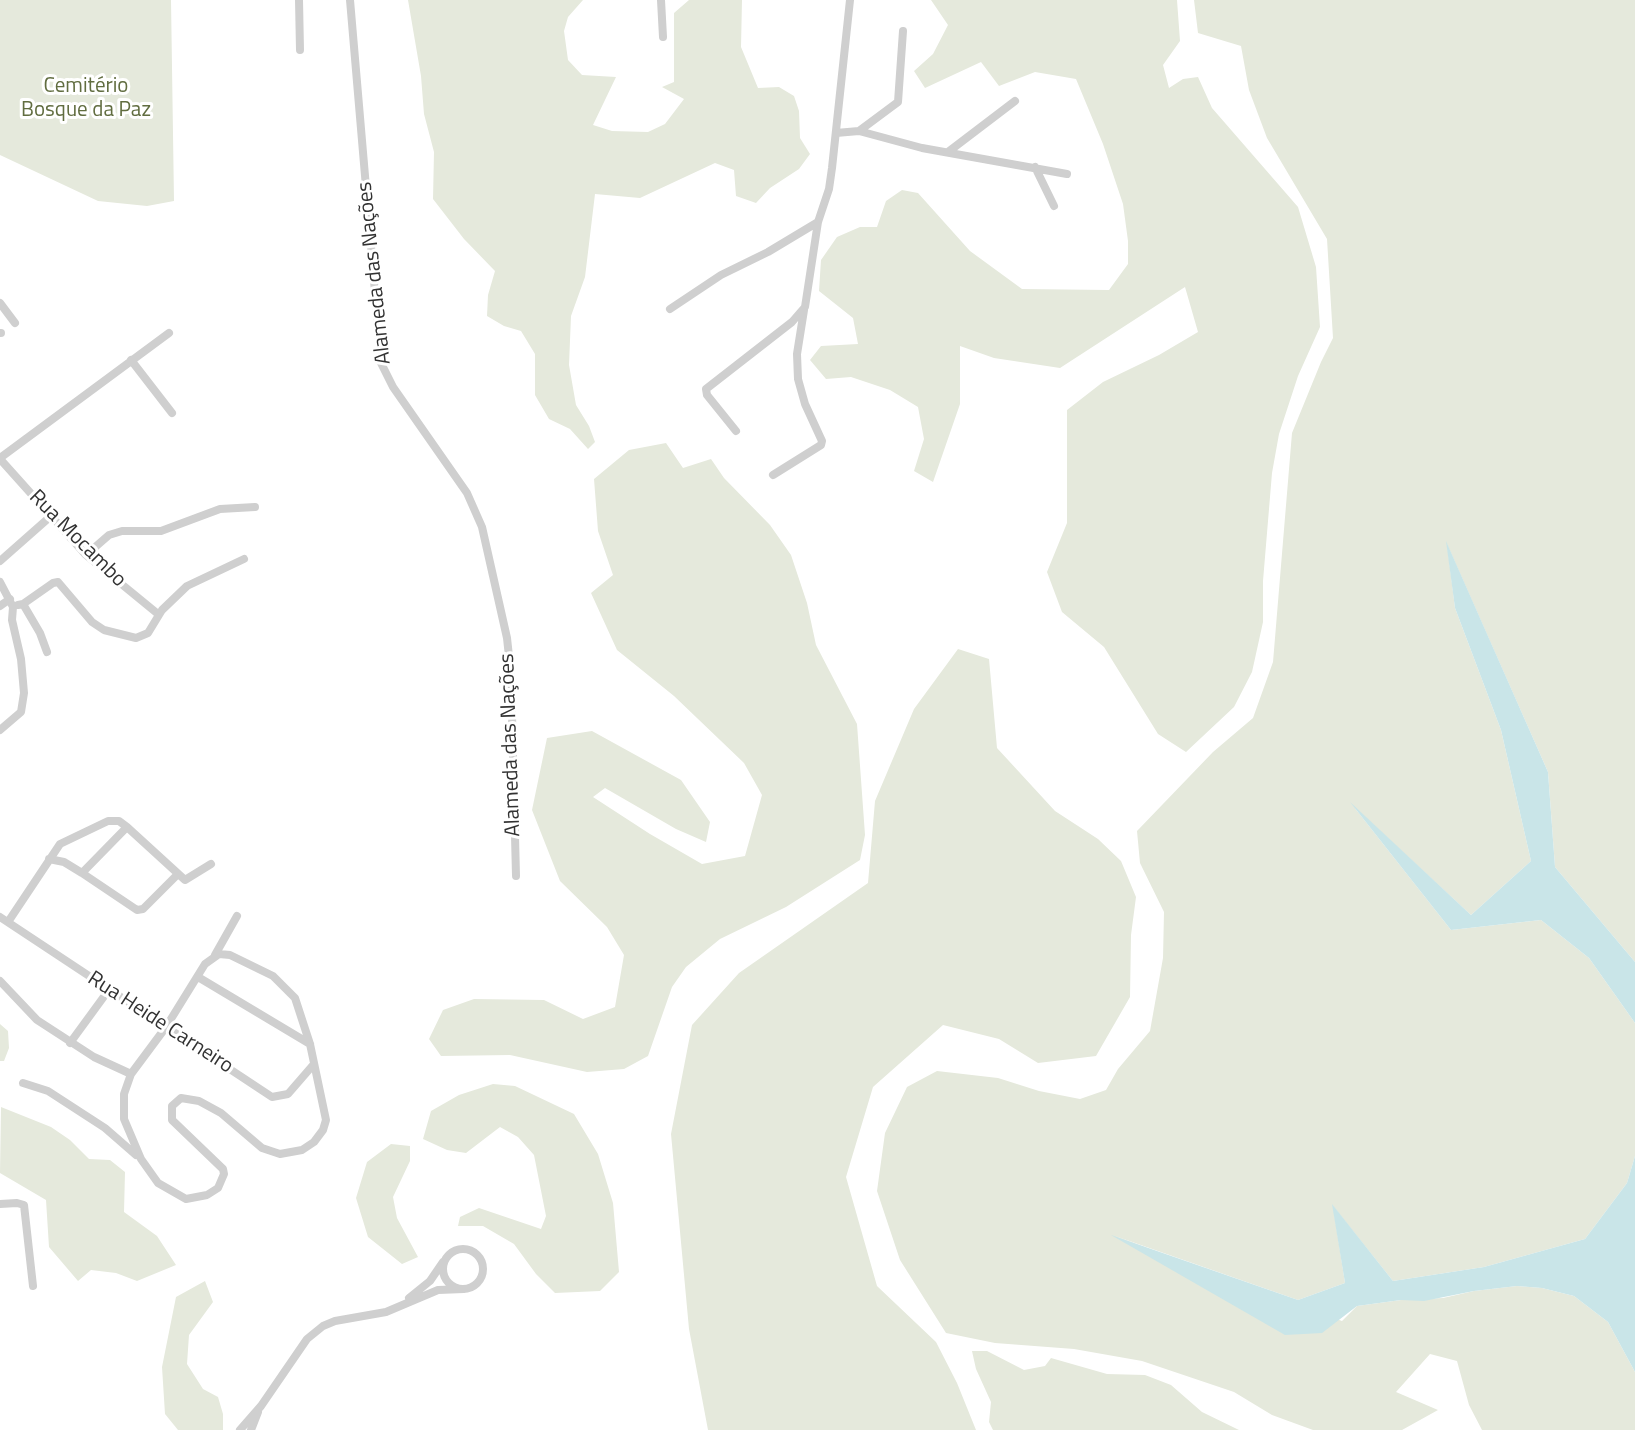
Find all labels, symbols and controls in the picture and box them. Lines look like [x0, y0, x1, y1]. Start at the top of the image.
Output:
park label: Cemitério Bosque da Paz [21, 74, 151, 124]
street label: Alameda das Nações [353, 180, 397, 366]
street label: Rua Mocambo [23, 485, 131, 593]
street label: Alameda das Nações [495, 653, 527, 837]
street label: Rua Heide Carneiro [82, 967, 238, 1079]

